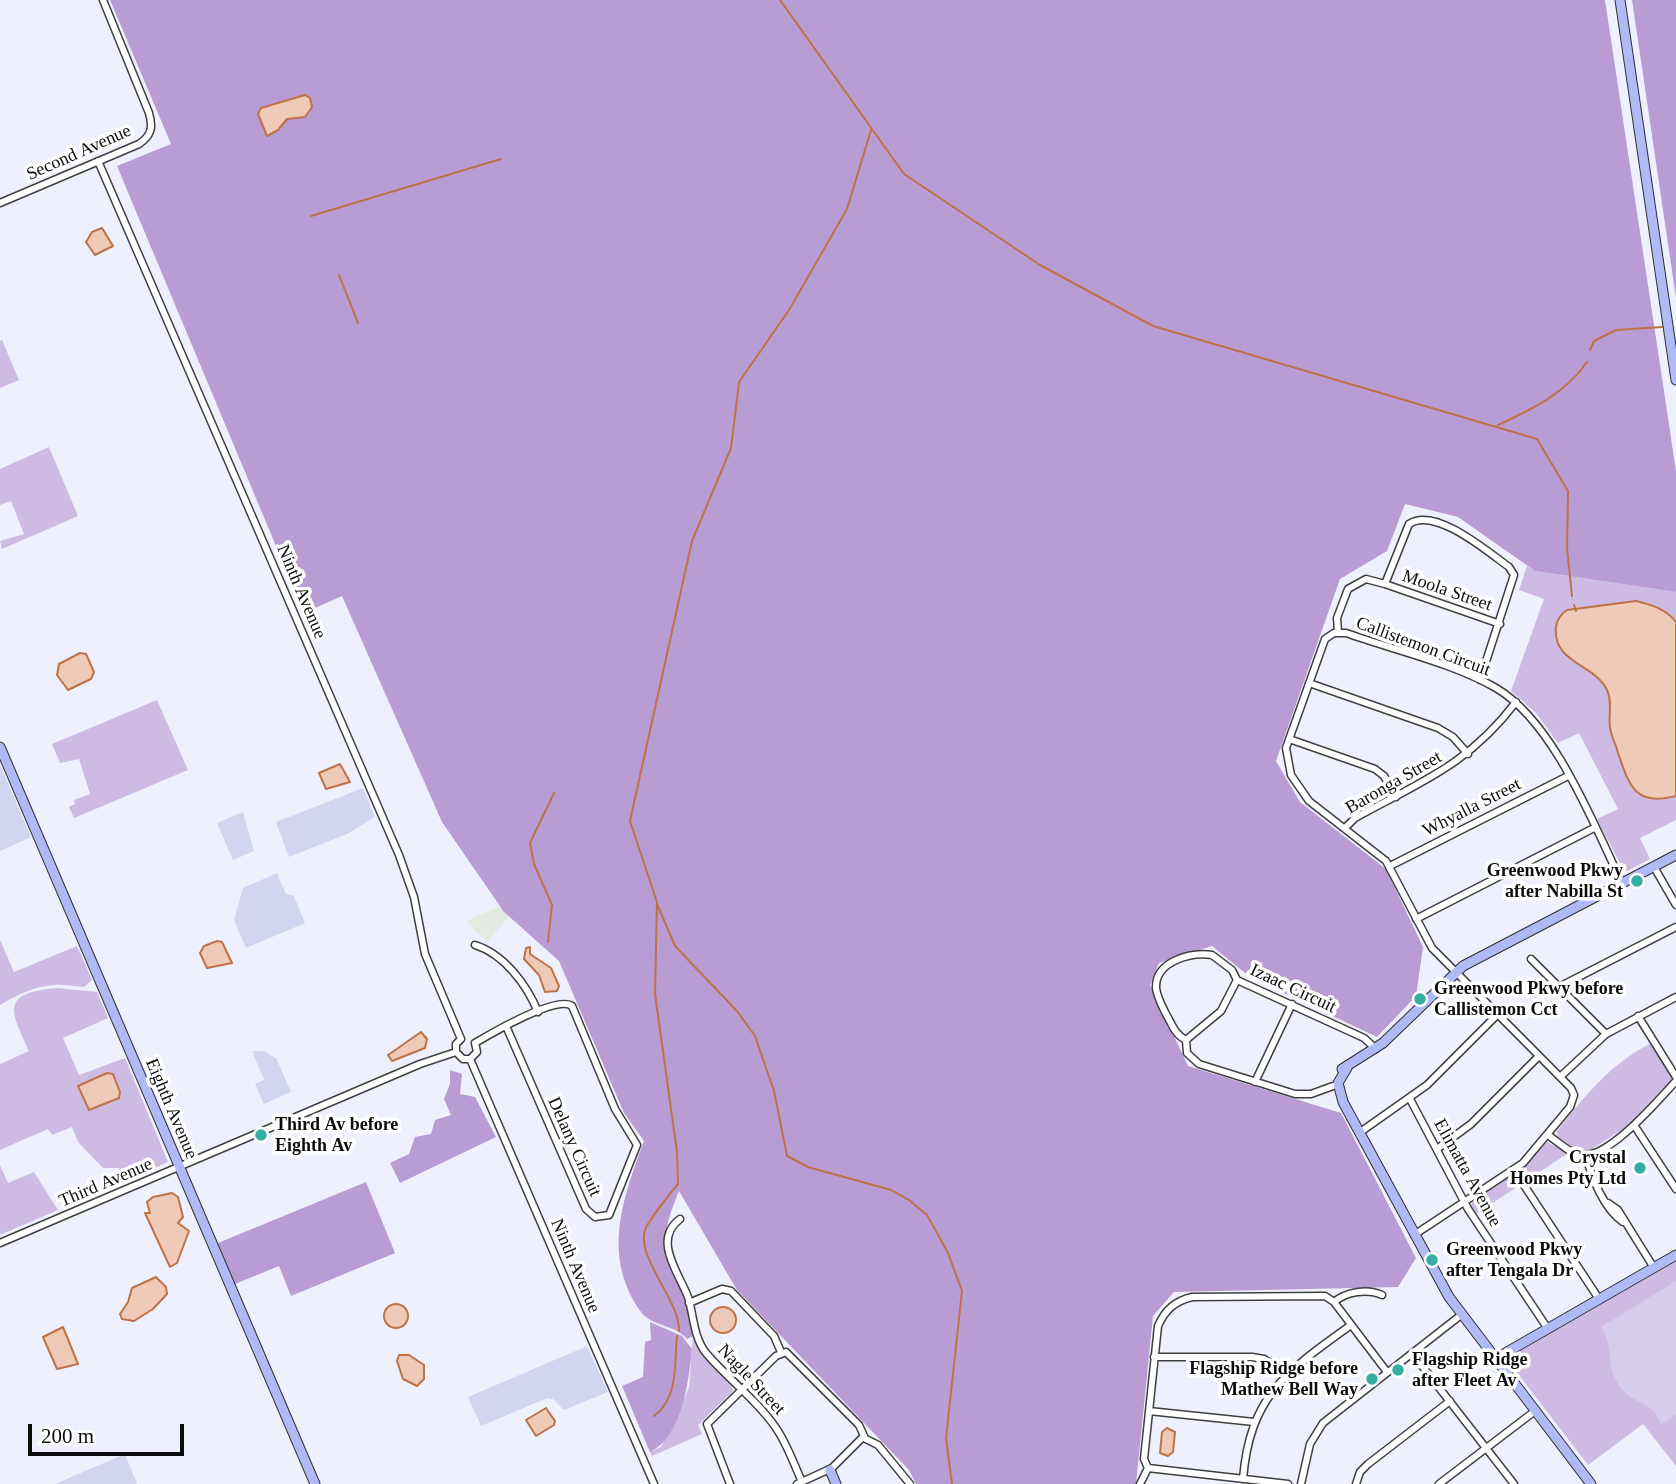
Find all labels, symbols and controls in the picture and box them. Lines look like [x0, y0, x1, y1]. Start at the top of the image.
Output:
street label: Second Avenue [23, 120, 135, 186]
street label: Ninth Avenue [271, 542, 331, 642]
street label: Moola Street [1399, 566, 1495, 616]
street label: Callistemon Circuit [1353, 613, 1493, 681]
street label: Baronga Street [1342, 747, 1446, 819]
street label: Whyalla Street [1419, 774, 1525, 842]
place label: Greenwood Pkwy after Nabilla St [1487, 860, 1623, 903]
marker: Greenwood Pkwy after Nabilla St [1629, 873, 1645, 889]
street label: Izaac Circuit [1247, 960, 1339, 1018]
place label: Greenwood Pkwy before Callistemon Cct [1434, 978, 1623, 1020]
marker: Greenwood Pkwy before Callistemon Cct [1412, 991, 1428, 1007]
street label: Eighth Avenue [140, 1055, 202, 1163]
street label: Delany Circuit [542, 1094, 606, 1200]
place label: Third Av before Eighth Av [275, 1114, 398, 1156]
street label: Elimatta Avenue [1428, 1115, 1506, 1231]
marker: Third Av before Eighth Av [253, 1127, 269, 1143]
place label: Crystal Homes Pty Ltd [1510, 1147, 1626, 1190]
street label: Third Avenue [56, 1154, 156, 1212]
marker: Crystal Homes Pty Ltd [1632, 1160, 1648, 1176]
street label: Ninth Avenue [545, 1216, 605, 1316]
place label: Greenwood Pkwy after Tengala Dr [1446, 1239, 1582, 1282]
marker: Greenwood Pkwy after Tengala Dr [1424, 1252, 1440, 1268]
street label: Nagle Street [713, 1340, 789, 1420]
place label: Flagship Ridge after Fleet Av [1412, 1349, 1528, 1392]
place label: Flagship Ridge before Mathew Bell Way [1189, 1358, 1358, 1400]
marker: Flagship Ridge after Fleet Av [1390, 1362, 1406, 1378]
marker: Flagship Ridge before Mathew Bell Way [1364, 1371, 1380, 1387]
scale bar [32, 1410, 187, 1454]
text: 200 m [41, 1424, 94, 1448]

